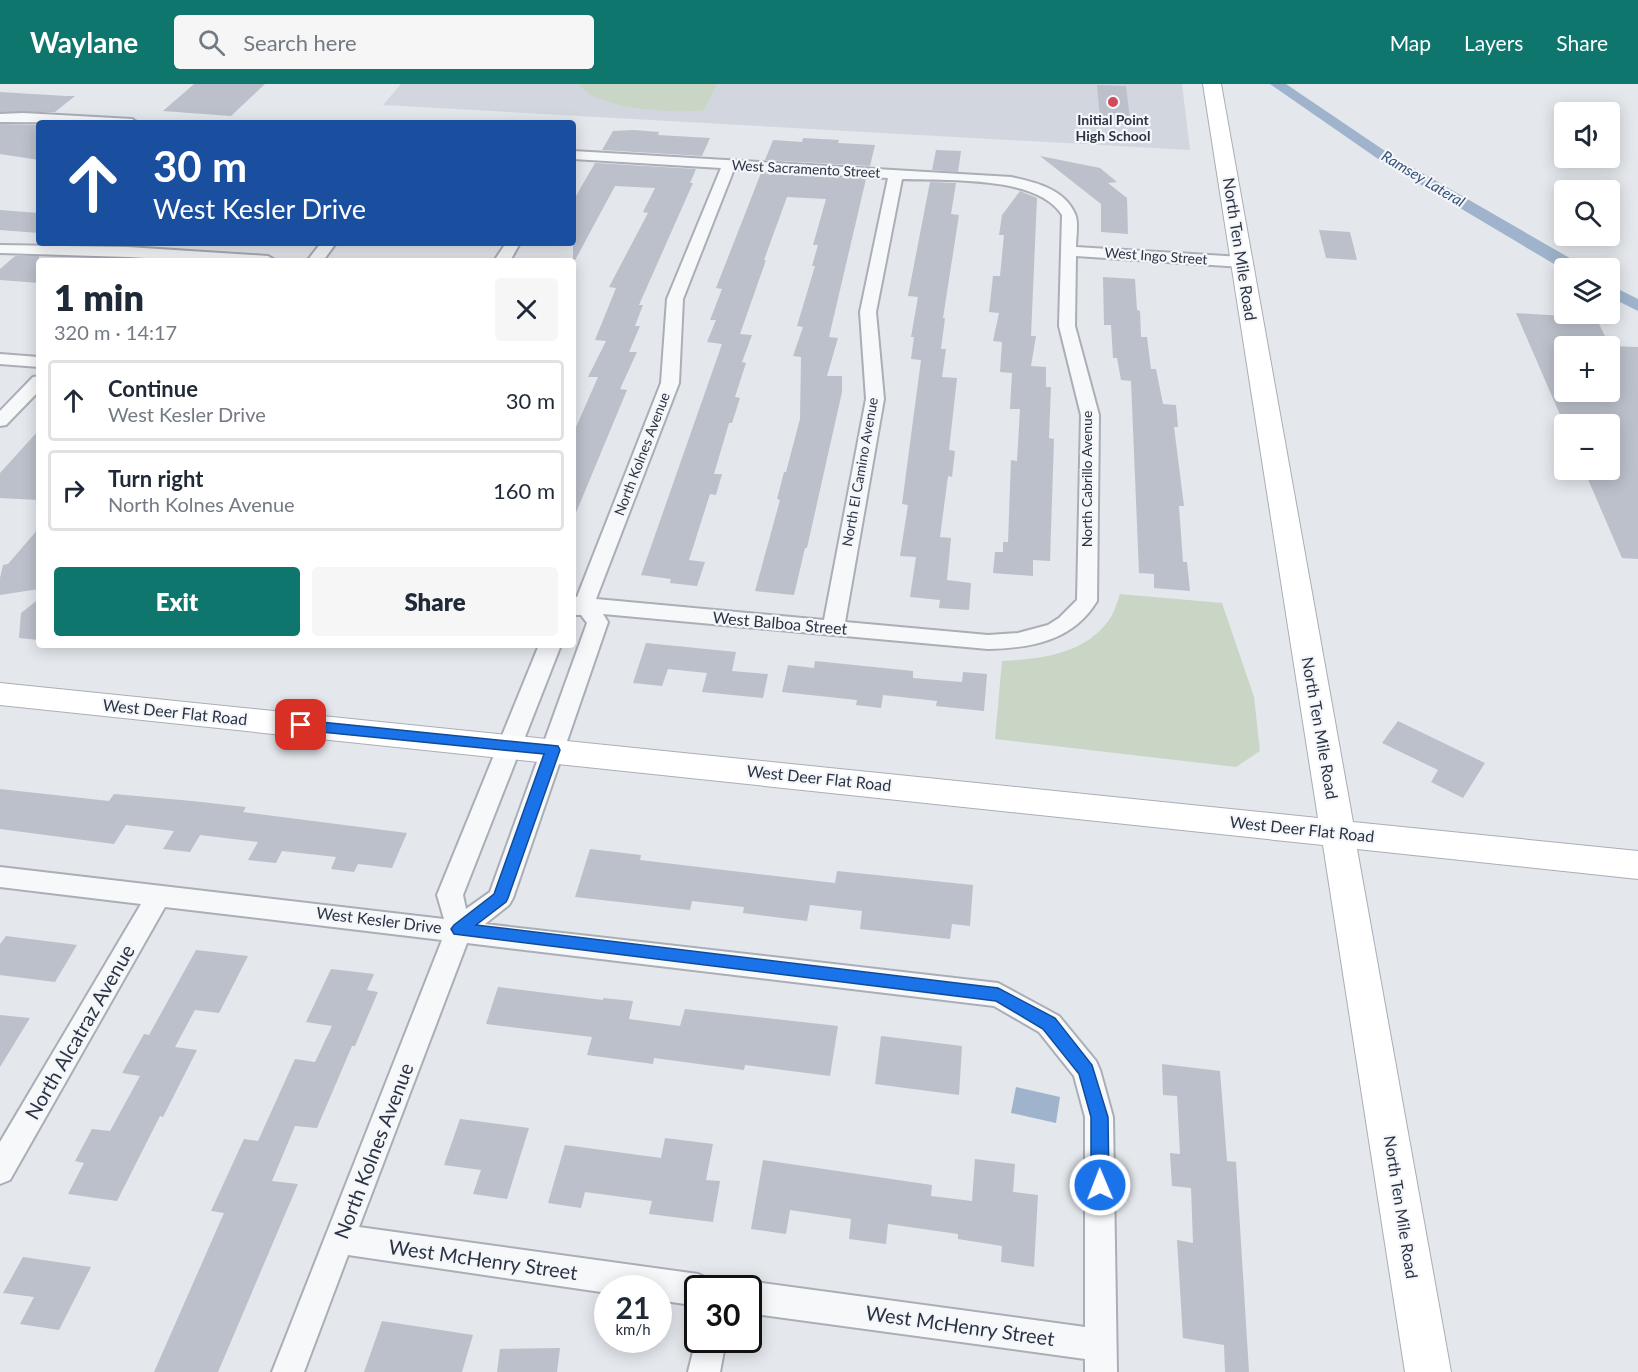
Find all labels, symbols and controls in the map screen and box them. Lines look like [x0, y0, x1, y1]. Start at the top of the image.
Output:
search box [174, 15, 594, 69]
text: Waylane [30, 25, 138, 59]
icon: search [195, 26, 228, 59]
text: Search here [243, 29, 357, 56]
text: Map [1390, 30, 1431, 55]
text: Layers [1464, 30, 1523, 55]
text: Share [1556, 30, 1608, 55]
marker: Initial Point High School [1106, 95, 1120, 109]
map controls [1554, 102, 1620, 480]
button: sound [1554, 102, 1620, 168]
place label: Initial Point High School [1076, 111, 1150, 144]
text: 30 m [153, 141, 247, 191]
icon: ahead [54, 144, 132, 222]
water label: Ramsey Lateral [1379, 146, 1469, 210]
street label: West Sacramento Street [731, 156, 881, 181]
street label: North Ten Mile Road [1220, 176, 1261, 322]
button: search [1554, 180, 1620, 246]
text: West Kesler Drive [153, 192, 366, 225]
street label: West Ingo Street [1104, 243, 1208, 268]
button: layers [1554, 258, 1620, 324]
text: 1 min [54, 275, 144, 319]
button: close [495, 278, 558, 341]
text: 320 m · 14:17 [54, 320, 177, 344]
button: + [1554, 336, 1620, 402]
text: Continue [108, 375, 198, 402]
icon: ahead [57, 384, 90, 417]
text: 30 m [506, 387, 555, 414]
street label: North Kolnes Avenue [610, 390, 673, 518]
street label: North El Camino Avenue [838, 396, 881, 548]
text: West Kesler Drive [108, 402, 266, 426]
street label: North Cabrillo Avenue [1078, 411, 1095, 547]
button: − [1554, 414, 1620, 480]
text: Turn right [108, 465, 203, 492]
icon: right [57, 474, 90, 507]
text: 160 m [493, 477, 555, 504]
text: North Kolnes Avenue [108, 492, 295, 516]
button: Exit [54, 567, 300, 636]
button: Share [312, 567, 558, 636]
street label: West Balboa Street [712, 607, 848, 638]
street label: North Ten Mile Road [1299, 655, 1342, 801]
street label: West Deer Flat Road [102, 694, 248, 729]
pin [275, 699, 326, 750]
icon: arrive [284, 708, 317, 741]
street label: West Deer Flat Road [746, 760, 892, 795]
street label: West Deer Flat Road [1229, 811, 1375, 846]
street label: West Kesler Drive [315, 902, 443, 937]
street label: North Alcatraz Avenue [19, 940, 139, 1123]
street label: North Kolnes Avenue [328, 1059, 418, 1242]
street label: North Ten Mile Road [1381, 1134, 1422, 1280]
position arrow [1068, 1153, 1132, 1217]
street label: West McHenry Street [387, 1234, 579, 1284]
speed limit sign: 30 [684, 1275, 762, 1353]
text: 21 [616, 1289, 650, 1325]
street label: West McHenry Street [864, 1300, 1056, 1350]
text: km/h [615, 1320, 651, 1338]

